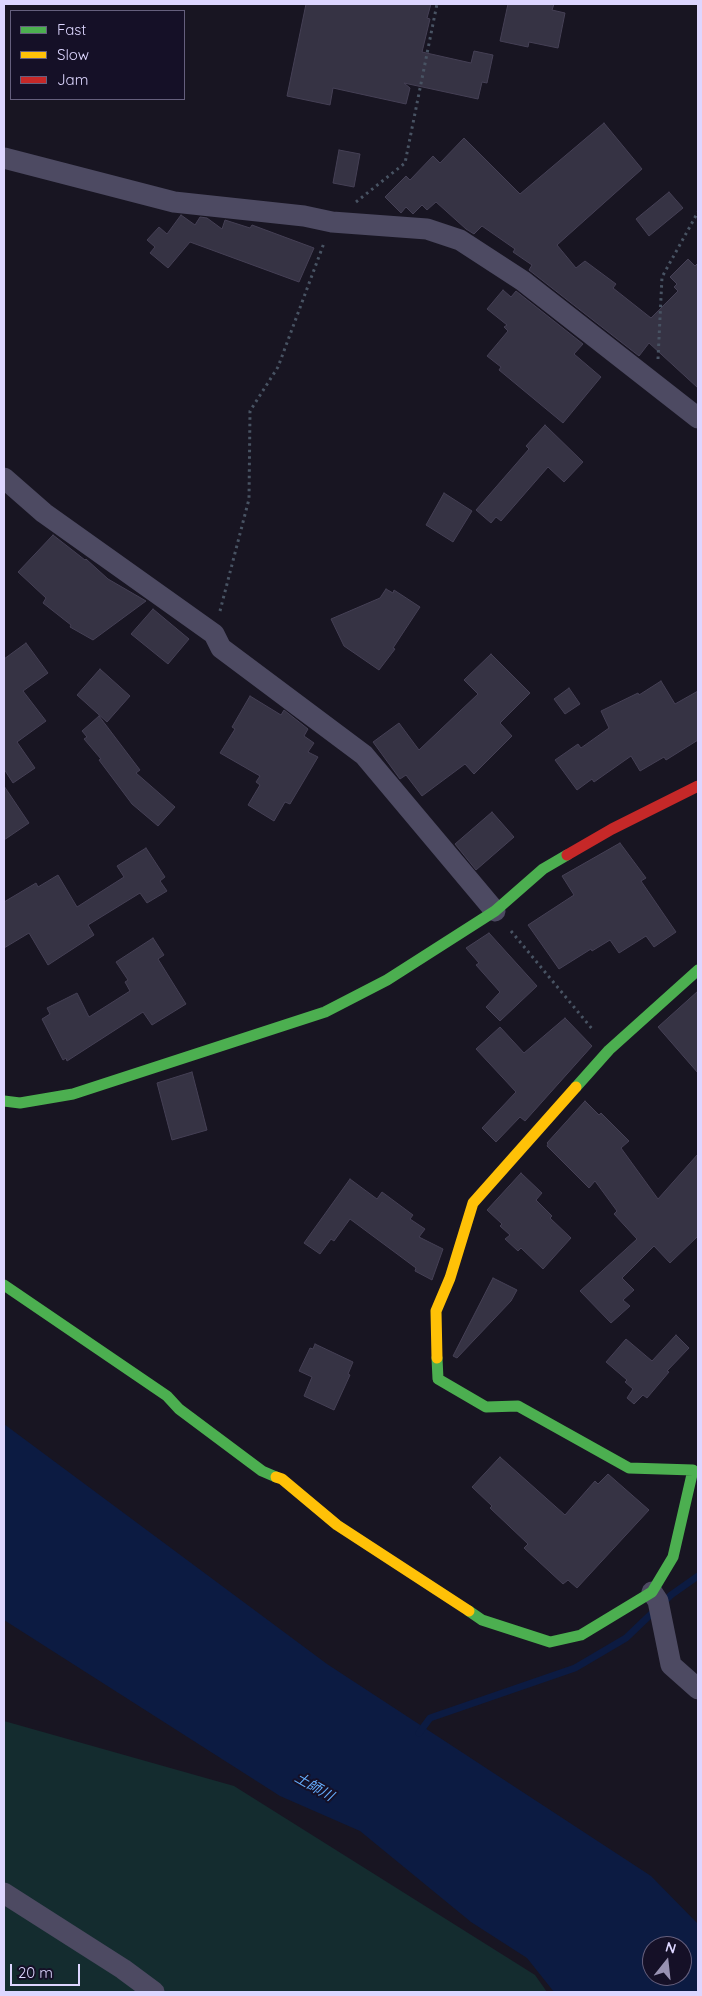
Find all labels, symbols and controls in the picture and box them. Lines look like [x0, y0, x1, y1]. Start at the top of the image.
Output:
legend [10, 10, 185, 100]
text: Fast [57, 20, 86, 39]
text: Slow [57, 45, 89, 64]
text: Jam [57, 70, 88, 89]
water label: 土師川 [292, 1769, 336, 1805]
north arrow [642, 1936, 692, 1986]
text: N [663, 1937, 678, 1958]
scale bar [12, 1954, 82, 1986]
text: 20 m [18, 1963, 53, 1982]

